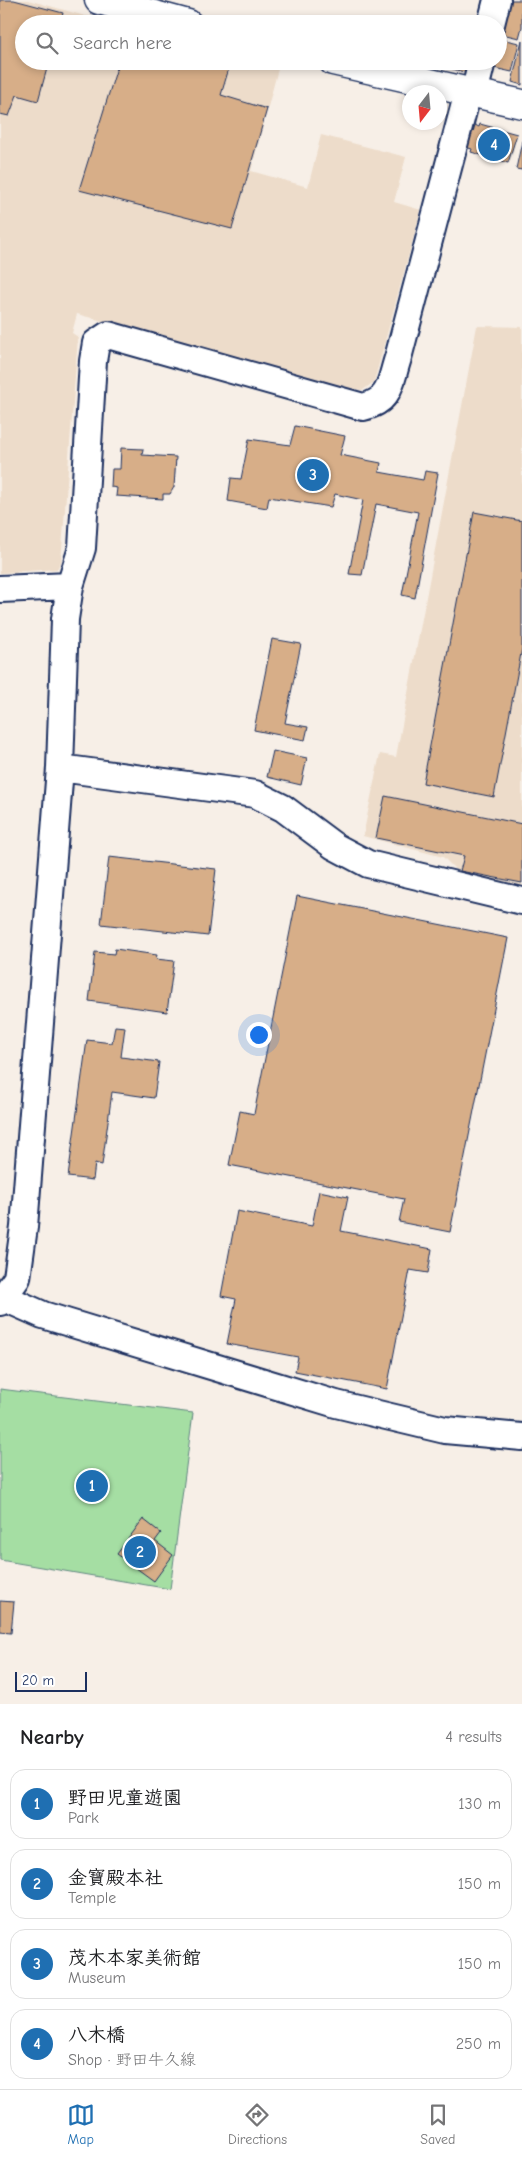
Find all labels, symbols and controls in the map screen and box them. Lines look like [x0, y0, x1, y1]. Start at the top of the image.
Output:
search box [15, 15, 507, 70]
icon: search [33, 29, 61, 57]
text: Search here [73, 32, 172, 54]
north arrow [402, 85, 447, 130]
pin: 4 [478, 126, 510, 164]
pin: 3 [297, 456, 329, 494]
your location [246, 1022, 272, 1048]
pin: 1 [76, 1467, 108, 1505]
pin: 2 [124, 1533, 156, 1571]
scale bar [15, 1669, 88, 1692]
text: 20 m [22, 1672, 54, 1689]
text: Nearby [20, 1725, 84, 1749]
text: 4 results [445, 1728, 502, 1746]
text: 野田児童遊園 [68, 1787, 182, 1809]
text: 1 [34, 1795, 40, 1813]
text: 130 m [458, 1795, 501, 1813]
text: Park [68, 1809, 99, 1827]
text: 金寶殿本社 [68, 1867, 163, 1889]
text: 2 [33, 1875, 41, 1893]
text: 150 m [458, 1875, 501, 1893]
text: Temple [68, 1889, 116, 1907]
text: 茂木本家美術館 [68, 1947, 201, 1969]
text: 3 [33, 1955, 41, 1973]
text: 150 m [458, 1955, 501, 1973]
text: Museum [68, 1969, 126, 1987]
text: 八木橋 [68, 2024, 125, 2046]
text: 4 [33, 2035, 41, 2053]
text: 250 m [456, 2035, 501, 2053]
text: Shop · 野田牛久線 [68, 2051, 196, 2069]
tab: Map [67, 2101, 95, 2148]
tab: Directions [228, 2101, 287, 2148]
tab: Saved [420, 2101, 455, 2148]

